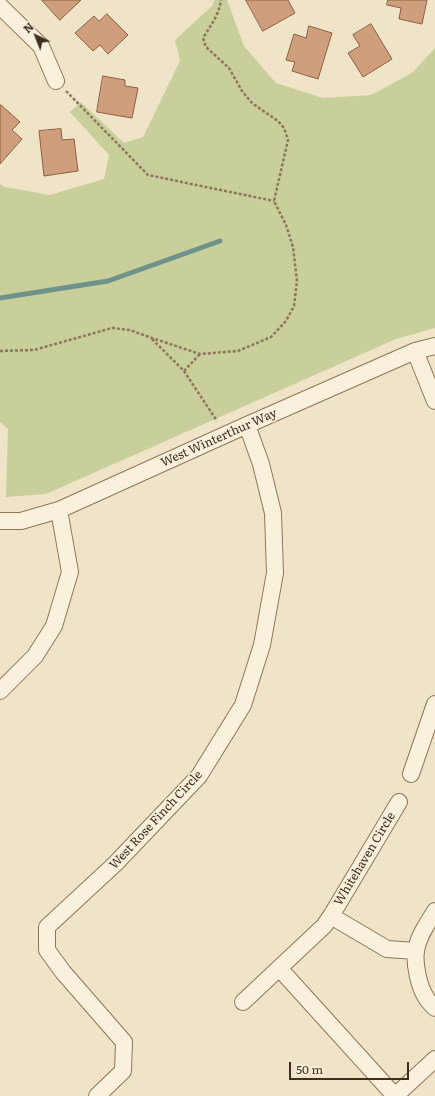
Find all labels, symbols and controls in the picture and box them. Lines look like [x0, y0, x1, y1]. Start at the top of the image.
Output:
north arrow [16, 16, 56, 56]
text: N [19, 18, 37, 36]
street label: West Winterthur Way [159, 406, 279, 470]
street label: West Rose Finch Circle [107, 768, 205, 872]
street label: Whitehaven Circle [331, 810, 399, 908]
scale bar [291, 1054, 411, 1080]
text: 50 m [296, 1060, 323, 1078]

